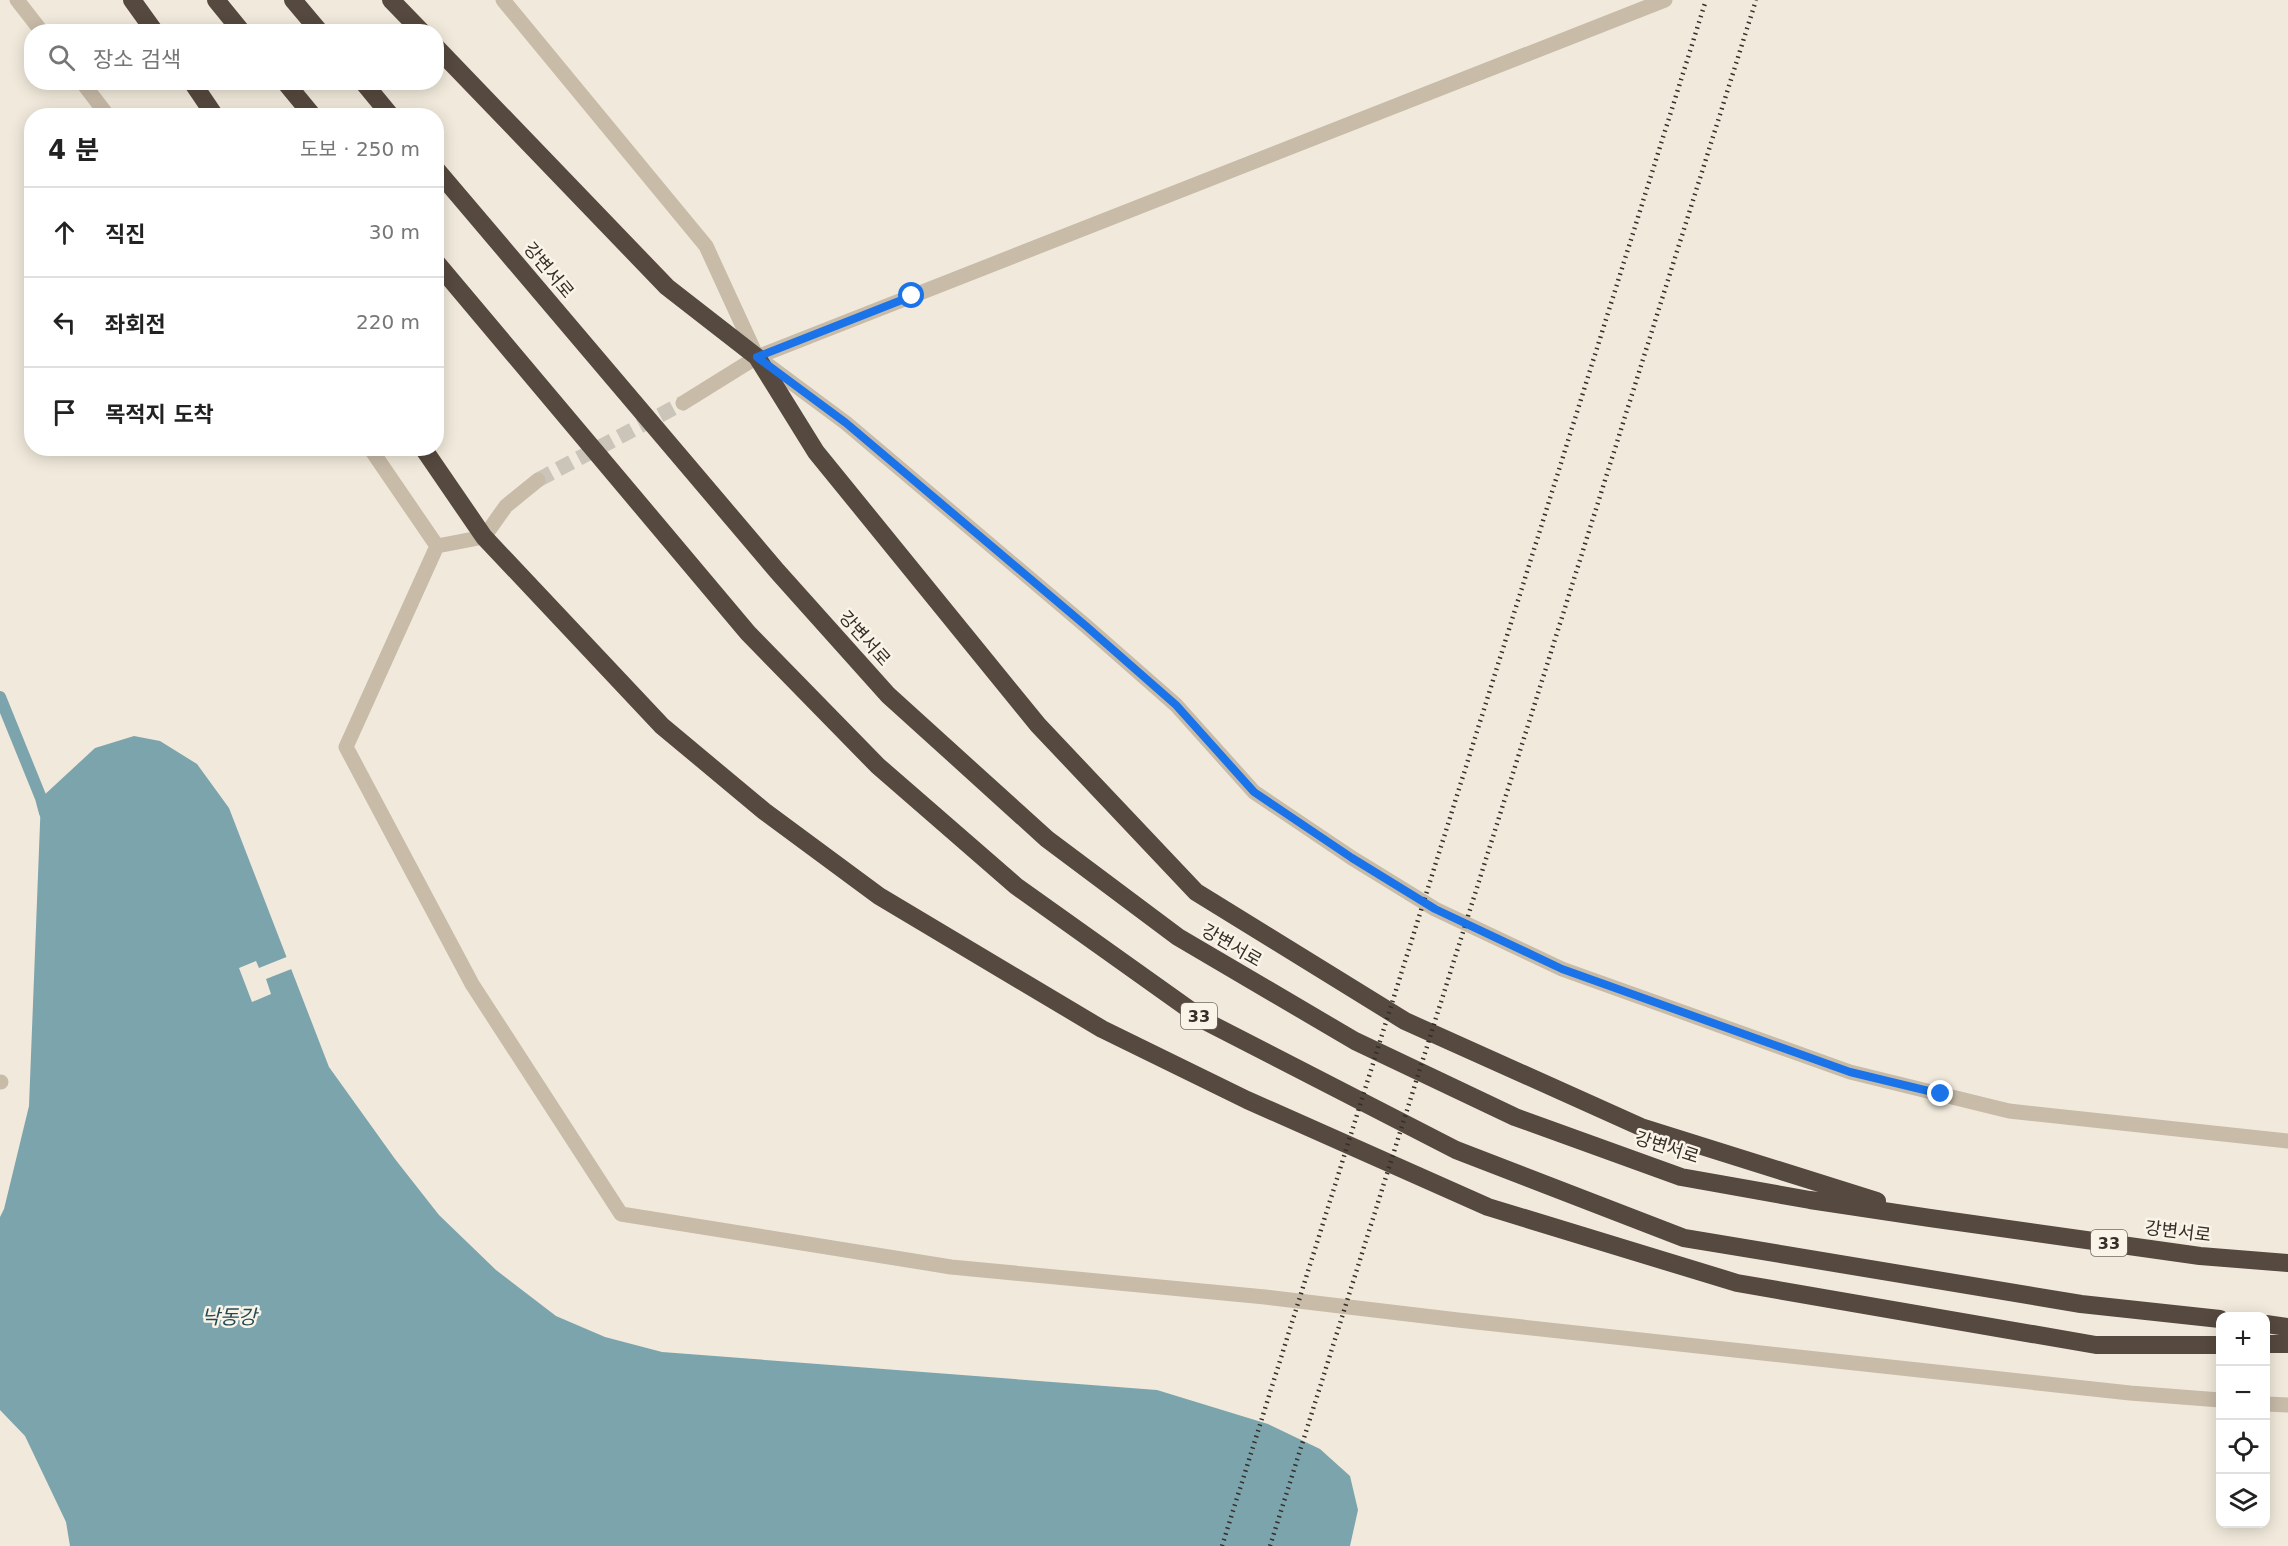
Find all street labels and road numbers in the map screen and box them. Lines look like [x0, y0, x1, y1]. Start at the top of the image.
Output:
street label: 강변서로 [520, 238, 578, 302]
street label: 강변서로 [835, 606, 895, 670]
street label: 강변서로 [1198, 919, 1266, 971]
road number: 33 [1181, 1003, 1217, 1029]
street label: 강변서로 [1632, 1127, 1702, 1167]
street label: 강변서로 [2144, 1217, 2212, 1245]
road number: 33 [2091, 1230, 2127, 1256]

